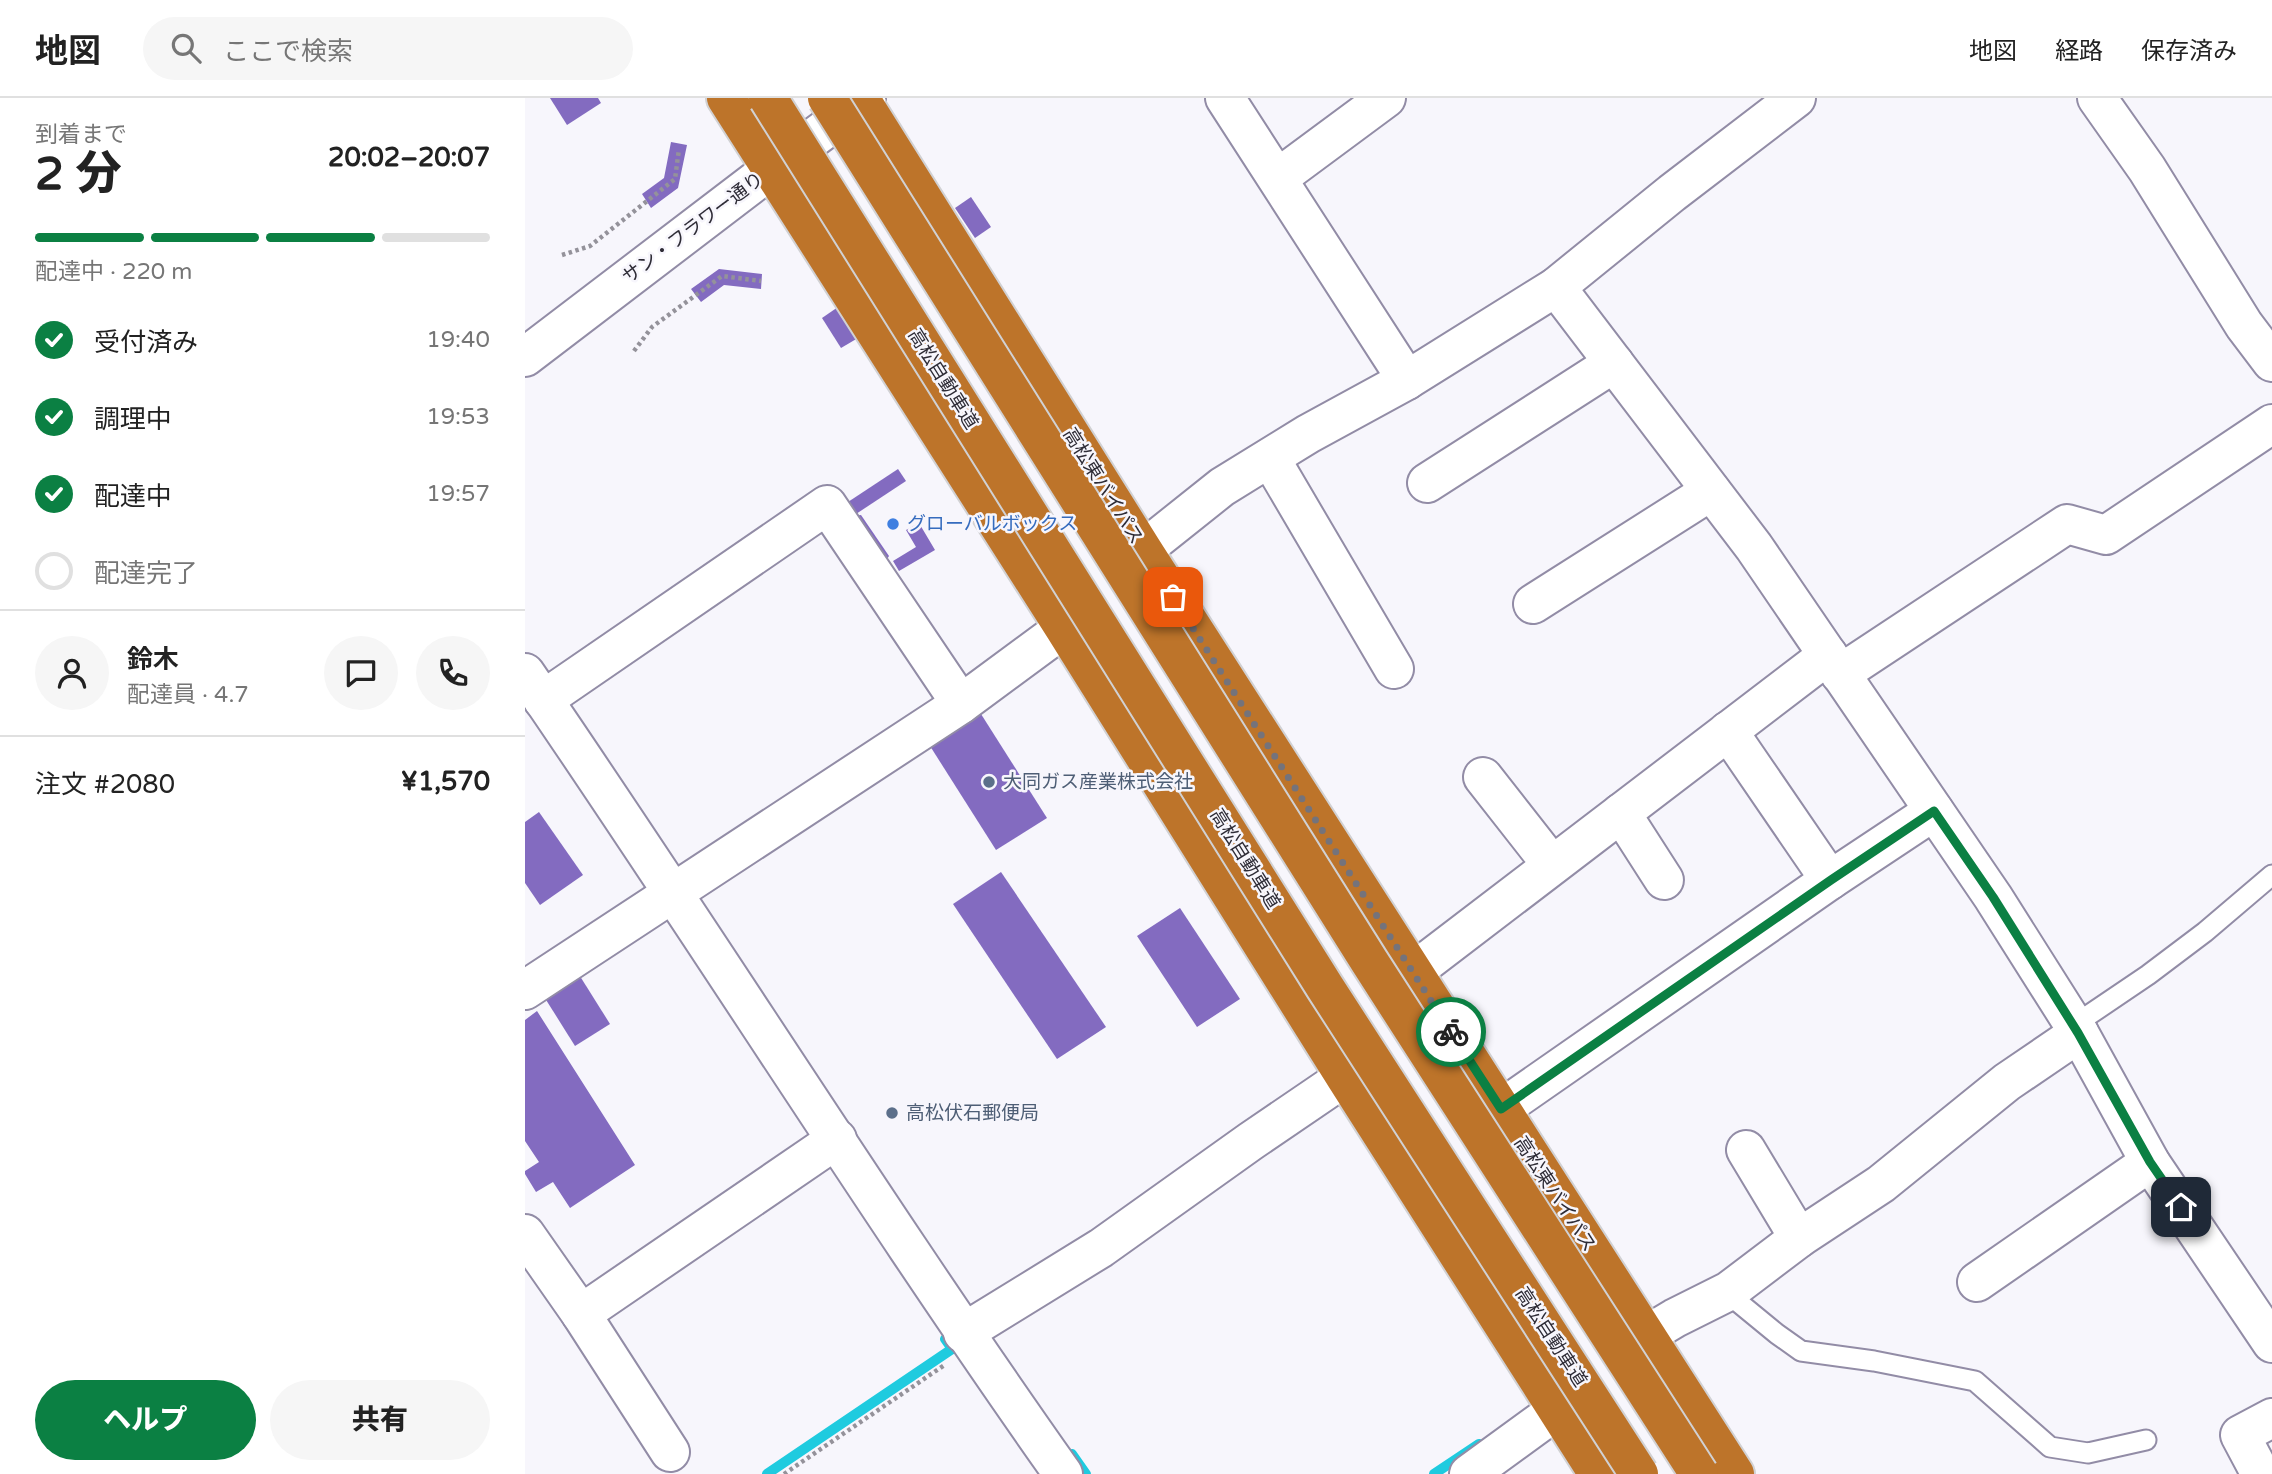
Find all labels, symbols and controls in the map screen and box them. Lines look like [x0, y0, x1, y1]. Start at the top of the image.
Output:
search box [143, 17, 633, 80]
icon: search [167, 29, 205, 67]
text: 地図 [35, 32, 101, 71]
text: ここで検索 [223, 36, 353, 67]
text: 地図 [1969, 37, 2017, 66]
text: 経路 [2055, 37, 2103, 66]
text: 保存済み [2141, 37, 2237, 66]
text: 到着まで [35, 121, 127, 149]
text: 20:02–20:07 [328, 142, 490, 173]
text: 2 分 [35, 147, 122, 202]
street label: サン・フラワー通り [618, 168, 768, 288]
text: 配達中 · 220 m [35, 258, 192, 286]
icon: check [35, 321, 73, 359]
street label: 高松自動車道 [903, 325, 983, 433]
text: 19:40 [426, 326, 490, 354]
text: 受付済み [94, 327, 198, 358]
icon: check [35, 398, 73, 436]
text: 19:53 [426, 403, 490, 431]
text: 調理中 [94, 404, 172, 435]
street label: 高松東バイパス [1059, 424, 1147, 548]
icon: check [35, 475, 73, 513]
text: 19:57 [426, 480, 490, 508]
text: 配達中 [94, 481, 172, 512]
place label: グローバルボックス [907, 513, 1077, 535]
marker: グローバルボックス [885, 516, 901, 532]
text: 配達完了 [94, 558, 198, 589]
pin [1143, 567, 1203, 627]
icon: bag [1154, 578, 1192, 616]
button: person [35, 636, 109, 710]
button: chat [324, 636, 398, 710]
button: phone [416, 636, 490, 710]
text: 鈴木 [127, 644, 179, 675]
text: 配達員 · 4.7 [127, 681, 249, 709]
text: ¥1,570 [401, 766, 490, 797]
text: 注文 #2080 [35, 769, 175, 800]
place label: 大同ガス産業株式会社 [1003, 771, 1193, 793]
marker: 大同ガス産業株式会社 [981, 774, 997, 790]
street label: 高松自動車道 [1205, 805, 1285, 913]
courier [1416, 997, 1486, 1067]
icon: bike [1432, 1013, 1470, 1051]
place label: 高松伏石郵便局 [906, 1102, 1039, 1124]
marker: 高松伏石郵便局 [884, 1105, 900, 1121]
street label: 高松東バイパス [1510, 1132, 1600, 1256]
pin [2151, 1177, 2211, 1237]
icon: home [2162, 1188, 2200, 1226]
street label: 高松自動車道 [1511, 1283, 1591, 1391]
button: ヘルプ [35, 1380, 256, 1460]
button: 共有 [270, 1380, 490, 1460]

